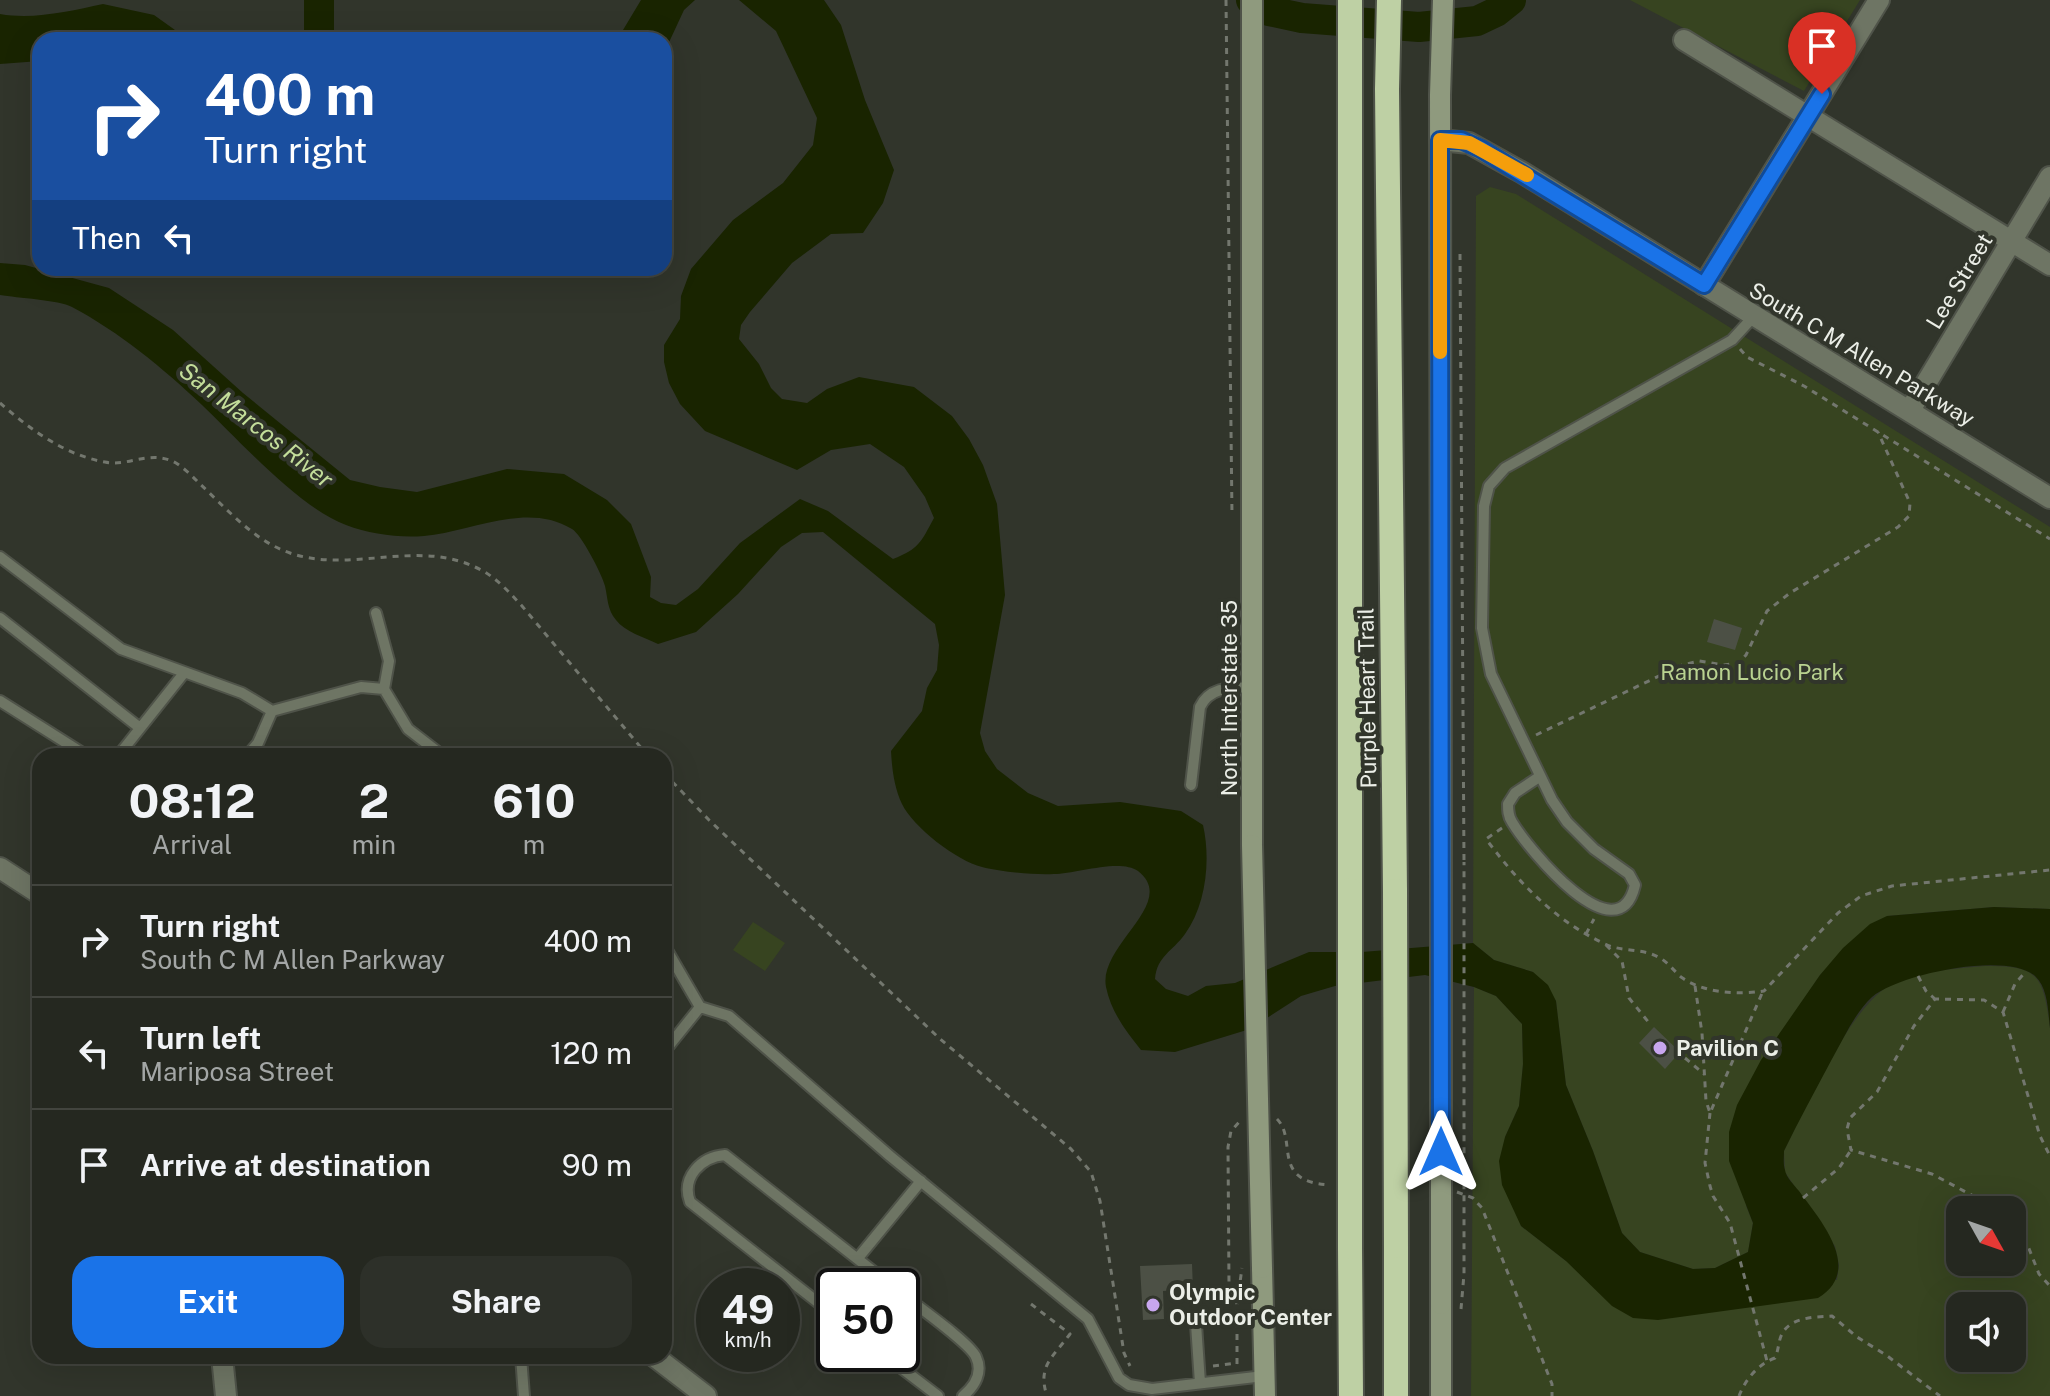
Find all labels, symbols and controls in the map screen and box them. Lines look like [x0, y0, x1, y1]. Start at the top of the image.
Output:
pin [1788, 12, 1856, 94]
icon: arrive [1800, 24, 1844, 68]
text: 400 m [204, 62, 376, 128]
icon: right [72, 64, 176, 168]
text: Turn right [204, 129, 367, 171]
icon: left [157, 216, 201, 260]
text: Then [72, 220, 141, 256]
street label: Lee Street [1920, 229, 1998, 333]
street label: South C M Allen Parkway [1745, 276, 1979, 432]
water label: San Marcos River [174, 356, 340, 493]
street label: North Interstate 35 [1216, 600, 1242, 796]
street label: Purple Heart Trail [1352, 607, 1382, 789]
park label: Ramon Lucio Park [1660, 659, 1844, 685]
text: 08:12 [128, 772, 255, 829]
text: 2 [359, 772, 389, 829]
text: 610 [492, 772, 576, 829]
text: Arrival [152, 829, 232, 860]
text: min [352, 829, 396, 860]
text: m [523, 829, 545, 860]
text: Turn right [140, 908, 280, 944]
icon: right [72, 919, 116, 963]
text: 400 m [543, 923, 632, 959]
text: South C M Allen Parkway [140, 944, 445, 975]
text: Turn left [140, 1020, 261, 1056]
icon: left [72, 1031, 116, 1075]
text: 120 m [550, 1035, 632, 1071]
place label: Pavilion C [1676, 1035, 1779, 1061]
marker: Pavilion C [1651, 1039, 1669, 1057]
text: Mariposa Street [140, 1056, 334, 1087]
position arrow [1399, 1110, 1483, 1194]
icon: arrive [72, 1143, 116, 1187]
text: Arrive at destination [140, 1147, 431, 1183]
text: 90 m [562, 1147, 632, 1183]
north arrow [1946, 1196, 2026, 1276]
map controls [1946, 1196, 2026, 1372]
button: Exit [72, 1256, 344, 1348]
button: Share [360, 1256, 632, 1348]
speed limit sign: 50 [816, 1268, 920, 1372]
place label: Olympic Outdoor Center [1169, 1279, 1332, 1330]
text: 49 [722, 1286, 774, 1333]
button: sound [1946, 1292, 2026, 1372]
marker: Olympic Outdoor Center [1144, 1296, 1162, 1314]
text: km/h [724, 1328, 772, 1352]

